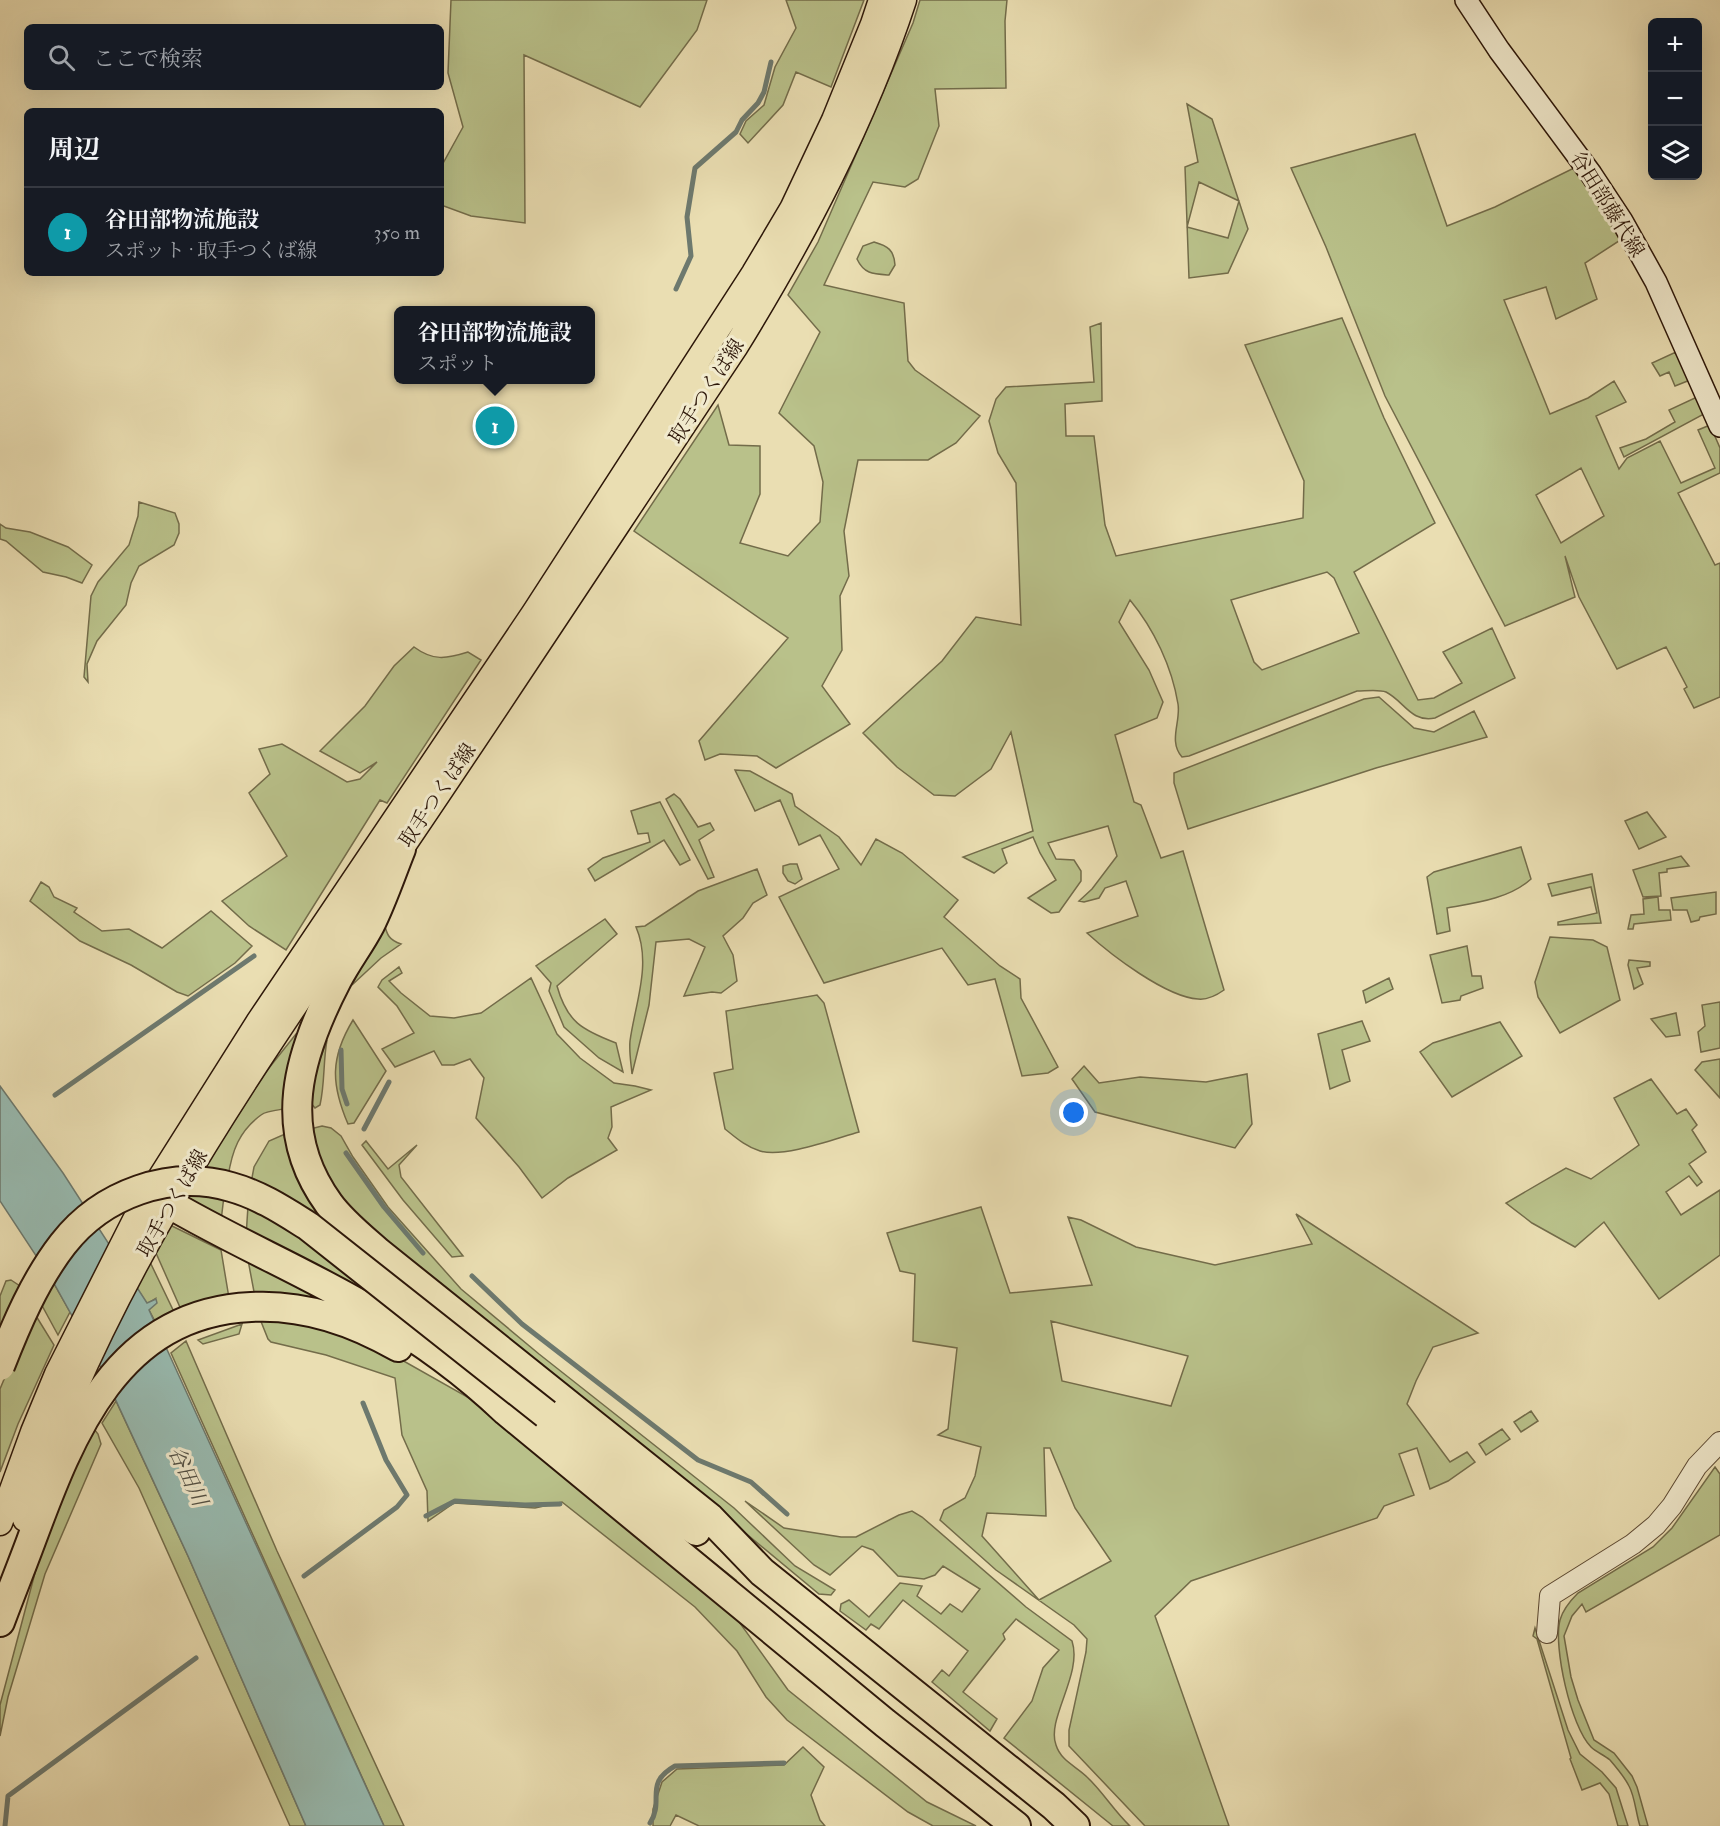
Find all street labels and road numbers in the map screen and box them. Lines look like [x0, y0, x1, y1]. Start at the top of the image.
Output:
street label: 谷田部藤代線 [1565, 147, 1650, 262]
street label: 取手つくば線 [663, 334, 750, 448]
street label: 取手つくば線 [393, 739, 481, 852]
street label: 取手つくば線 [132, 1145, 213, 1261]

